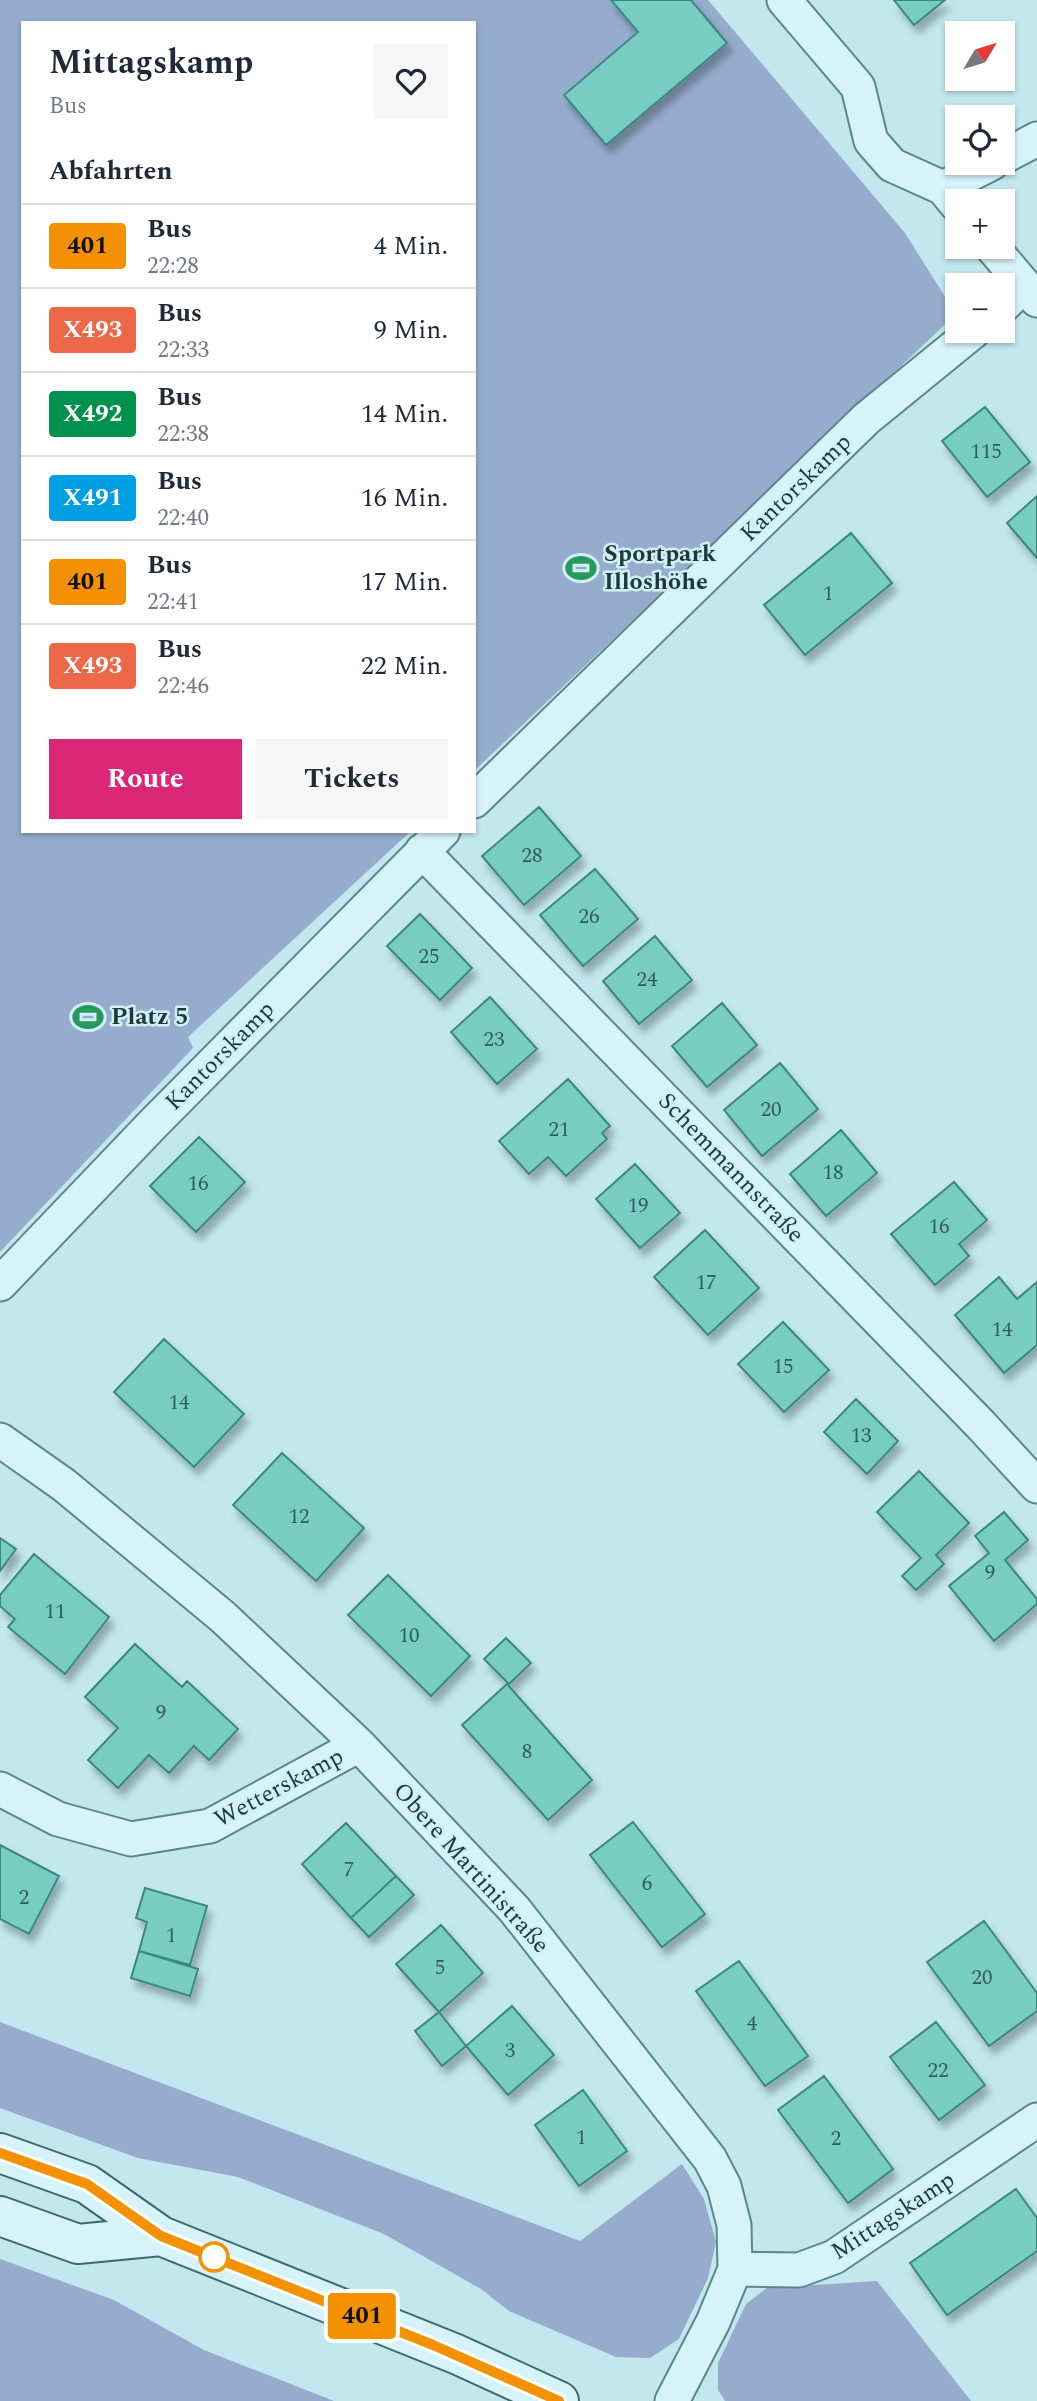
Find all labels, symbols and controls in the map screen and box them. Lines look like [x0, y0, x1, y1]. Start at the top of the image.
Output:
north arrow [945, 21, 1015, 91]
map controls [945, 21, 1015, 343]
text: Mittagskamp [49, 38, 253, 88]
button: heart [374, 44, 448, 118]
text: Bus [49, 89, 87, 124]
button: locate [945, 105, 1015, 175]
text: Abfahrten [49, 151, 173, 191]
button: + [945, 189, 1015, 259]
text: Bus [147, 209, 192, 249]
text: 4 Min. [374, 226, 448, 266]
text: 401 [67, 228, 108, 264]
text: 22:28 [147, 249, 199, 284]
button: − [945, 273, 1015, 343]
text: Bus [157, 293, 202, 333]
text: 9 Min. [374, 310, 448, 350]
text: X493 [63, 312, 122, 348]
text: 22:33 [157, 333, 209, 368]
text: Bus [157, 377, 202, 417]
text: 14 Min. [361, 394, 448, 434]
text: X492 [63, 396, 122, 432]
text: 22:38 [157, 417, 209, 452]
street label: Kantorskamp [732, 425, 860, 551]
house number: 115 [970, 436, 1002, 468]
text: Bus [157, 461, 202, 501]
text: 16 Min. [361, 478, 448, 518]
text: X491 [63, 480, 122, 516]
text: 22:40 [157, 501, 209, 536]
place label: Sportpark Illoshöhe [604, 536, 717, 600]
text: Bus [147, 545, 192, 585]
sports icon: Sportpark Illoshöhe [564, 551, 598, 585]
text: 17 Min. [361, 562, 448, 602]
text: 401 [67, 564, 108, 600]
house number: 1 [823, 578, 833, 610]
text: 22:41 [147, 585, 199, 620]
text: Bus [157, 629, 202, 669]
text: 22 Min. [361, 646, 448, 686]
text: X493 [63, 648, 122, 684]
text: 22:46 [157, 669, 209, 704]
button: Route [49, 739, 242, 819]
button: Tickets [256, 739, 448, 819]
house number: 28 [522, 840, 543, 872]
house number: 26 [579, 901, 600, 933]
house number: 25 [419, 941, 440, 973]
house number: 24 [637, 964, 658, 996]
street label: Kantorskamp [157, 993, 283, 1119]
place label: Platz 5 [111, 999, 188, 1035]
sports icon: Platz 5 [71, 1000, 105, 1034]
house number: 23 [484, 1024, 505, 1056]
street label: Schemmannstraße [649, 1084, 813, 1252]
house number: 20 [761, 1094, 782, 1126]
house number: 21 [549, 1114, 570, 1146]
house number: 18 [823, 1157, 844, 1189]
house number: 16 [188, 1168, 209, 1200]
house number: 19 [628, 1190, 649, 1222]
house number: 16 [929, 1211, 950, 1243]
house number: 17 [696, 1267, 717, 1299]
house number: 14 [992, 1314, 1013, 1346]
house number: 15 [773, 1351, 794, 1383]
house number: 14 [169, 1387, 190, 1419]
house number: 13 [851, 1420, 872, 1452]
house number: 12 [289, 1501, 310, 1533]
house number: 9 [985, 1557, 995, 1589]
house number: 11 [45, 1596, 66, 1628]
house number: 10 [399, 1620, 420, 1652]
house number: 9 [156, 1697, 166, 1729]
house number: 8 [522, 1736, 532, 1768]
street label: Wetterskamp [208, 1739, 350, 1837]
street label: Obere Martinistraße [384, 1774, 558, 1962]
house number: 7 [344, 1854, 354, 1886]
house number: 6 [642, 1868, 652, 1900]
house number: 2 [19, 1882, 29, 1914]
house number: 1 [166, 1920, 176, 1952]
house number: 5 [435, 1952, 445, 1984]
house number: 20 [972, 1962, 993, 1994]
house number: 4 [747, 2008, 758, 2040]
house number: 3 [505, 2035, 516, 2067]
house number: 22 [928, 2055, 949, 2087]
house number: 1 [576, 2122, 586, 2154]
house number: 2 [831, 2123, 841, 2155]
street label: Mittagskamp [824, 2162, 962, 2270]
unlabelled marker [199, 2242, 229, 2272]
line badge: 401 [322, 2293, 402, 2339]
text: 401 [342, 2298, 382, 2334]

